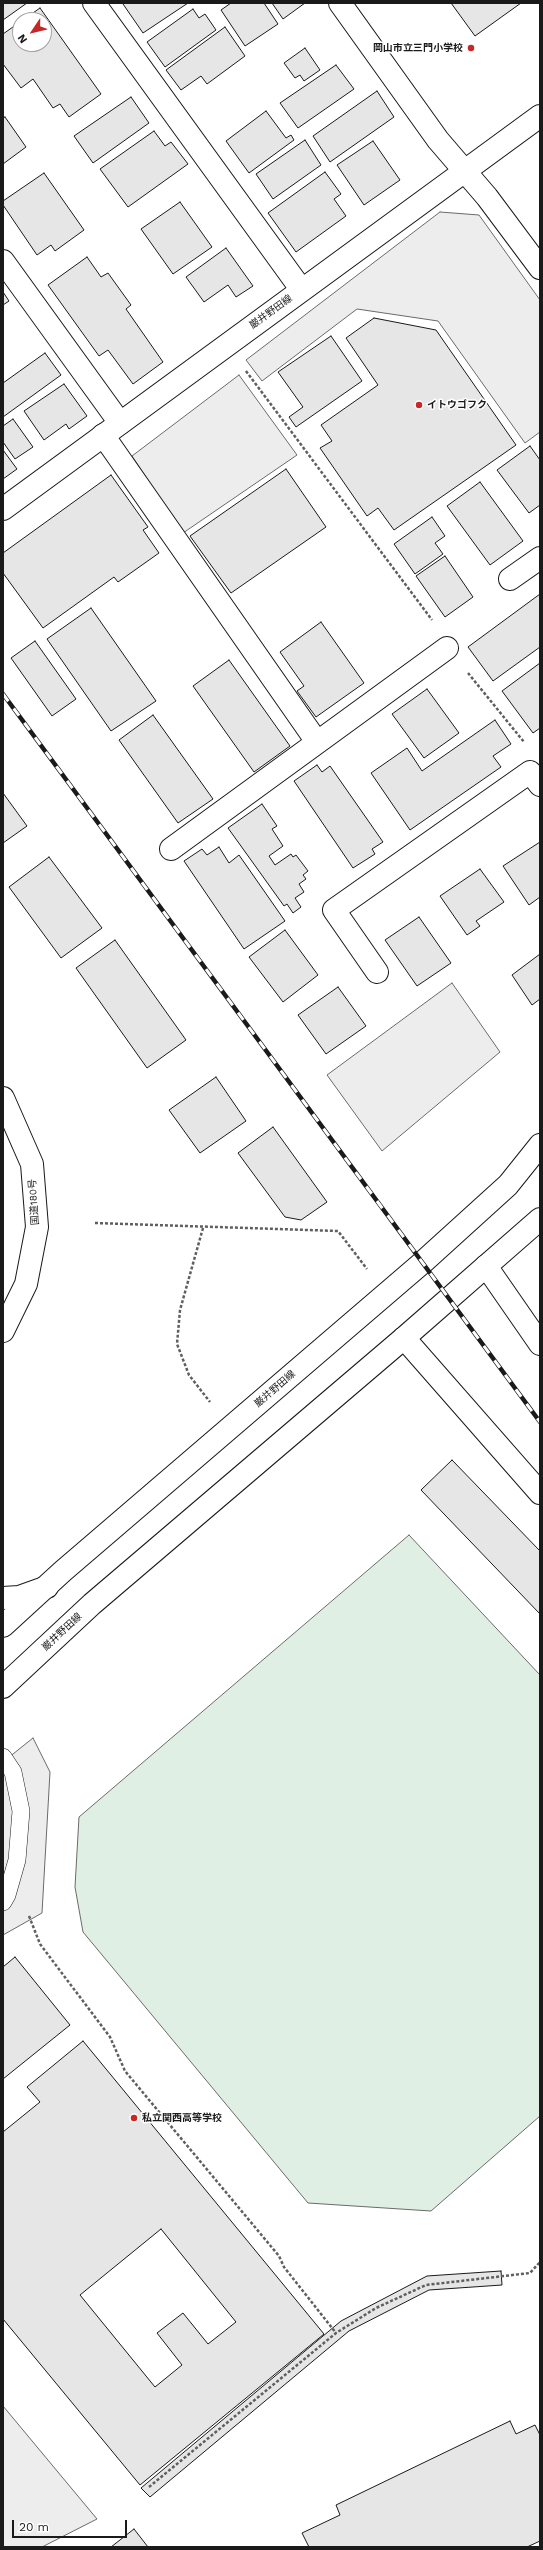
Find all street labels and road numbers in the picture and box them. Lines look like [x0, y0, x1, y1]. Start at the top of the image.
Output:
street label: 巌井野田線 [247, 292, 295, 332]
street label: 国道180号 [26, 1178, 42, 1226]
street label: 巌井野田線 [252, 1368, 298, 1410]
street label: 巌井野田線 [40, 1611, 84, 1653]

